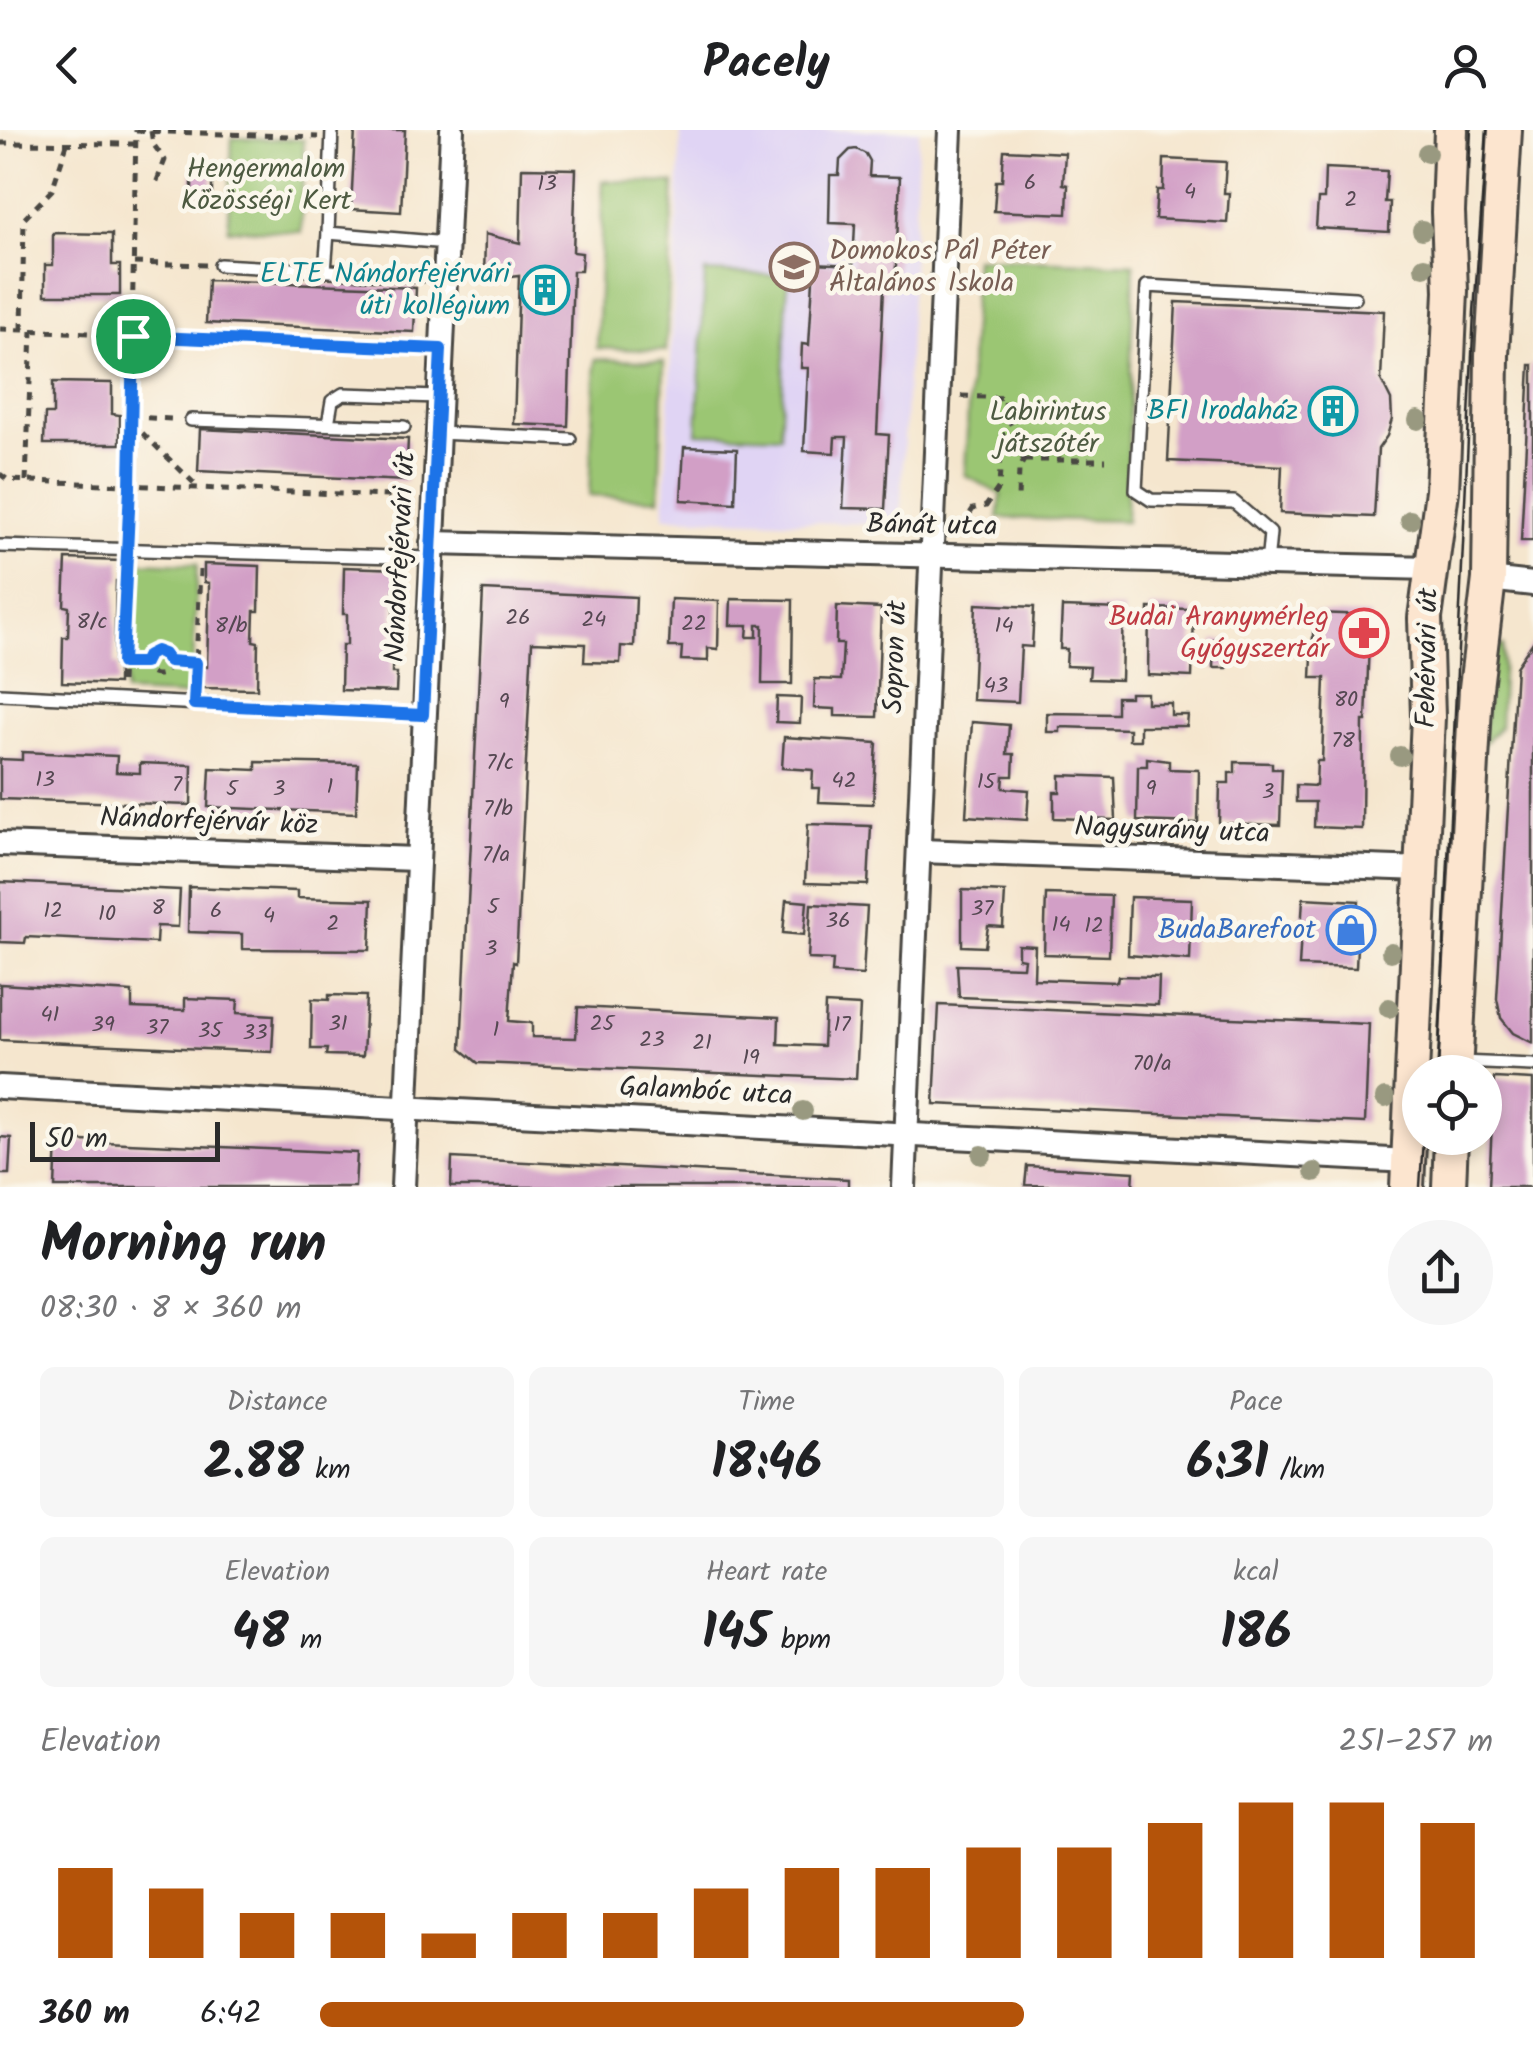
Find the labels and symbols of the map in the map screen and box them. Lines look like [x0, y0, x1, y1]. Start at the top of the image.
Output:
park label: Hengermalom Közösségi Kert [181, 147, 353, 224]
house number: 6 [1024, 166, 1036, 201]
house number: 13 [537, 167, 557, 202]
house number: 4 [1184, 175, 1196, 210]
house number: 2 [1345, 183, 1357, 218]
place label: Domokos Pál Péter Általános Iskola [829, 229, 1052, 306]
school or university icon: Domokos Pál Péter Általános Iskola [768, 241, 820, 293]
place label: ELTE Nándorfejérvári úti kollégium [260, 252, 511, 329]
building icon: ELTE Nándorfejérvári úti kollégium [519, 264, 571, 316]
pin [91, 294, 176, 379]
building icon: BFI Irodaház [1307, 385, 1359, 437]
place label: BFI Irodaház [1147, 389, 1298, 434]
park label: Labirintus játszótér [990, 390, 1107, 467]
street label: Nándorfejérvári út [373, 449, 429, 664]
street label: Bánát utca [866, 502, 998, 550]
street label: Fehérvári út [1404, 586, 1452, 728]
place label: Budai Aranymérleg Gyógyszertár [1109, 595, 1331, 672]
street label: Sopron út [872, 598, 921, 714]
house number: 26 [505, 601, 531, 636]
house number: 24 [582, 603, 606, 638]
house number: 8/c [77, 605, 108, 640]
house number: 22 [681, 607, 707, 642]
pharmacy icon: Budai Aranymérleg Gyógyszertár [1338, 607, 1390, 659]
house number: 8/b [215, 609, 248, 644]
house number: 14 [994, 609, 1014, 644]
house number: 43 [984, 669, 1008, 704]
house number: 80 [1334, 683, 1358, 718]
house number: 9 [499, 685, 510, 720]
house number: 78 [1331, 724, 1355, 759]
house number: 7/c [486, 746, 514, 781]
house number: 13 [35, 763, 55, 798]
house number: 42 [832, 764, 856, 799]
house number: 15 [977, 765, 997, 800]
house number: 7 [172, 768, 183, 803]
house number: 1 [327, 770, 333, 805]
house number: 5 [226, 772, 239, 807]
house number: 3 [273, 772, 285, 807]
house number: 9 [1146, 772, 1157, 807]
house number: 3 [1262, 775, 1274, 810]
house number: 7/b [483, 792, 513, 827]
street label: Nándorfejérvár köz [99, 796, 319, 848]
street label: Nagysurány utca [1073, 805, 1271, 857]
house number: 7/a [482, 838, 510, 873]
house number: 5 [487, 890, 500, 925]
house number: 8 [151, 891, 165, 926]
house number: 37 [971, 892, 994, 927]
house number: 12 [43, 894, 63, 929]
house number: 6 [210, 894, 222, 929]
house number: 10 [98, 897, 116, 932]
house number: 4 [263, 899, 275, 934]
house number: 36 [826, 904, 850, 939]
shop icon: BudaBarefoot [1325, 904, 1377, 956]
house number: 2 [327, 907, 339, 942]
house number: 14 [1051, 908, 1071, 943]
place label: BudaBarefoot [1158, 908, 1317, 953]
house number: 12 [1084, 909, 1104, 944]
house number: 3 [485, 932, 497, 967]
house number: 41 [40, 998, 60, 1033]
house number: 31 [328, 1007, 348, 1042]
house number: 25 [590, 1007, 615, 1042]
house number: 39 [91, 1008, 115, 1043]
house number: 17 [833, 1008, 851, 1043]
house number: 37 [146, 1011, 169, 1046]
house number: 1 [493, 1013, 499, 1048]
house number: 35 [198, 1014, 223, 1049]
house number: 33 [242, 1016, 268, 1051]
house number: 23 [639, 1023, 665, 1058]
house number: 21 [692, 1026, 712, 1061]
house number: 19 [742, 1041, 760, 1076]
house number: 70/a [1132, 1047, 1172, 1082]
street label: Galambóc utca [618, 1065, 794, 1119]
scale bar [30, 1117, 220, 1162]

